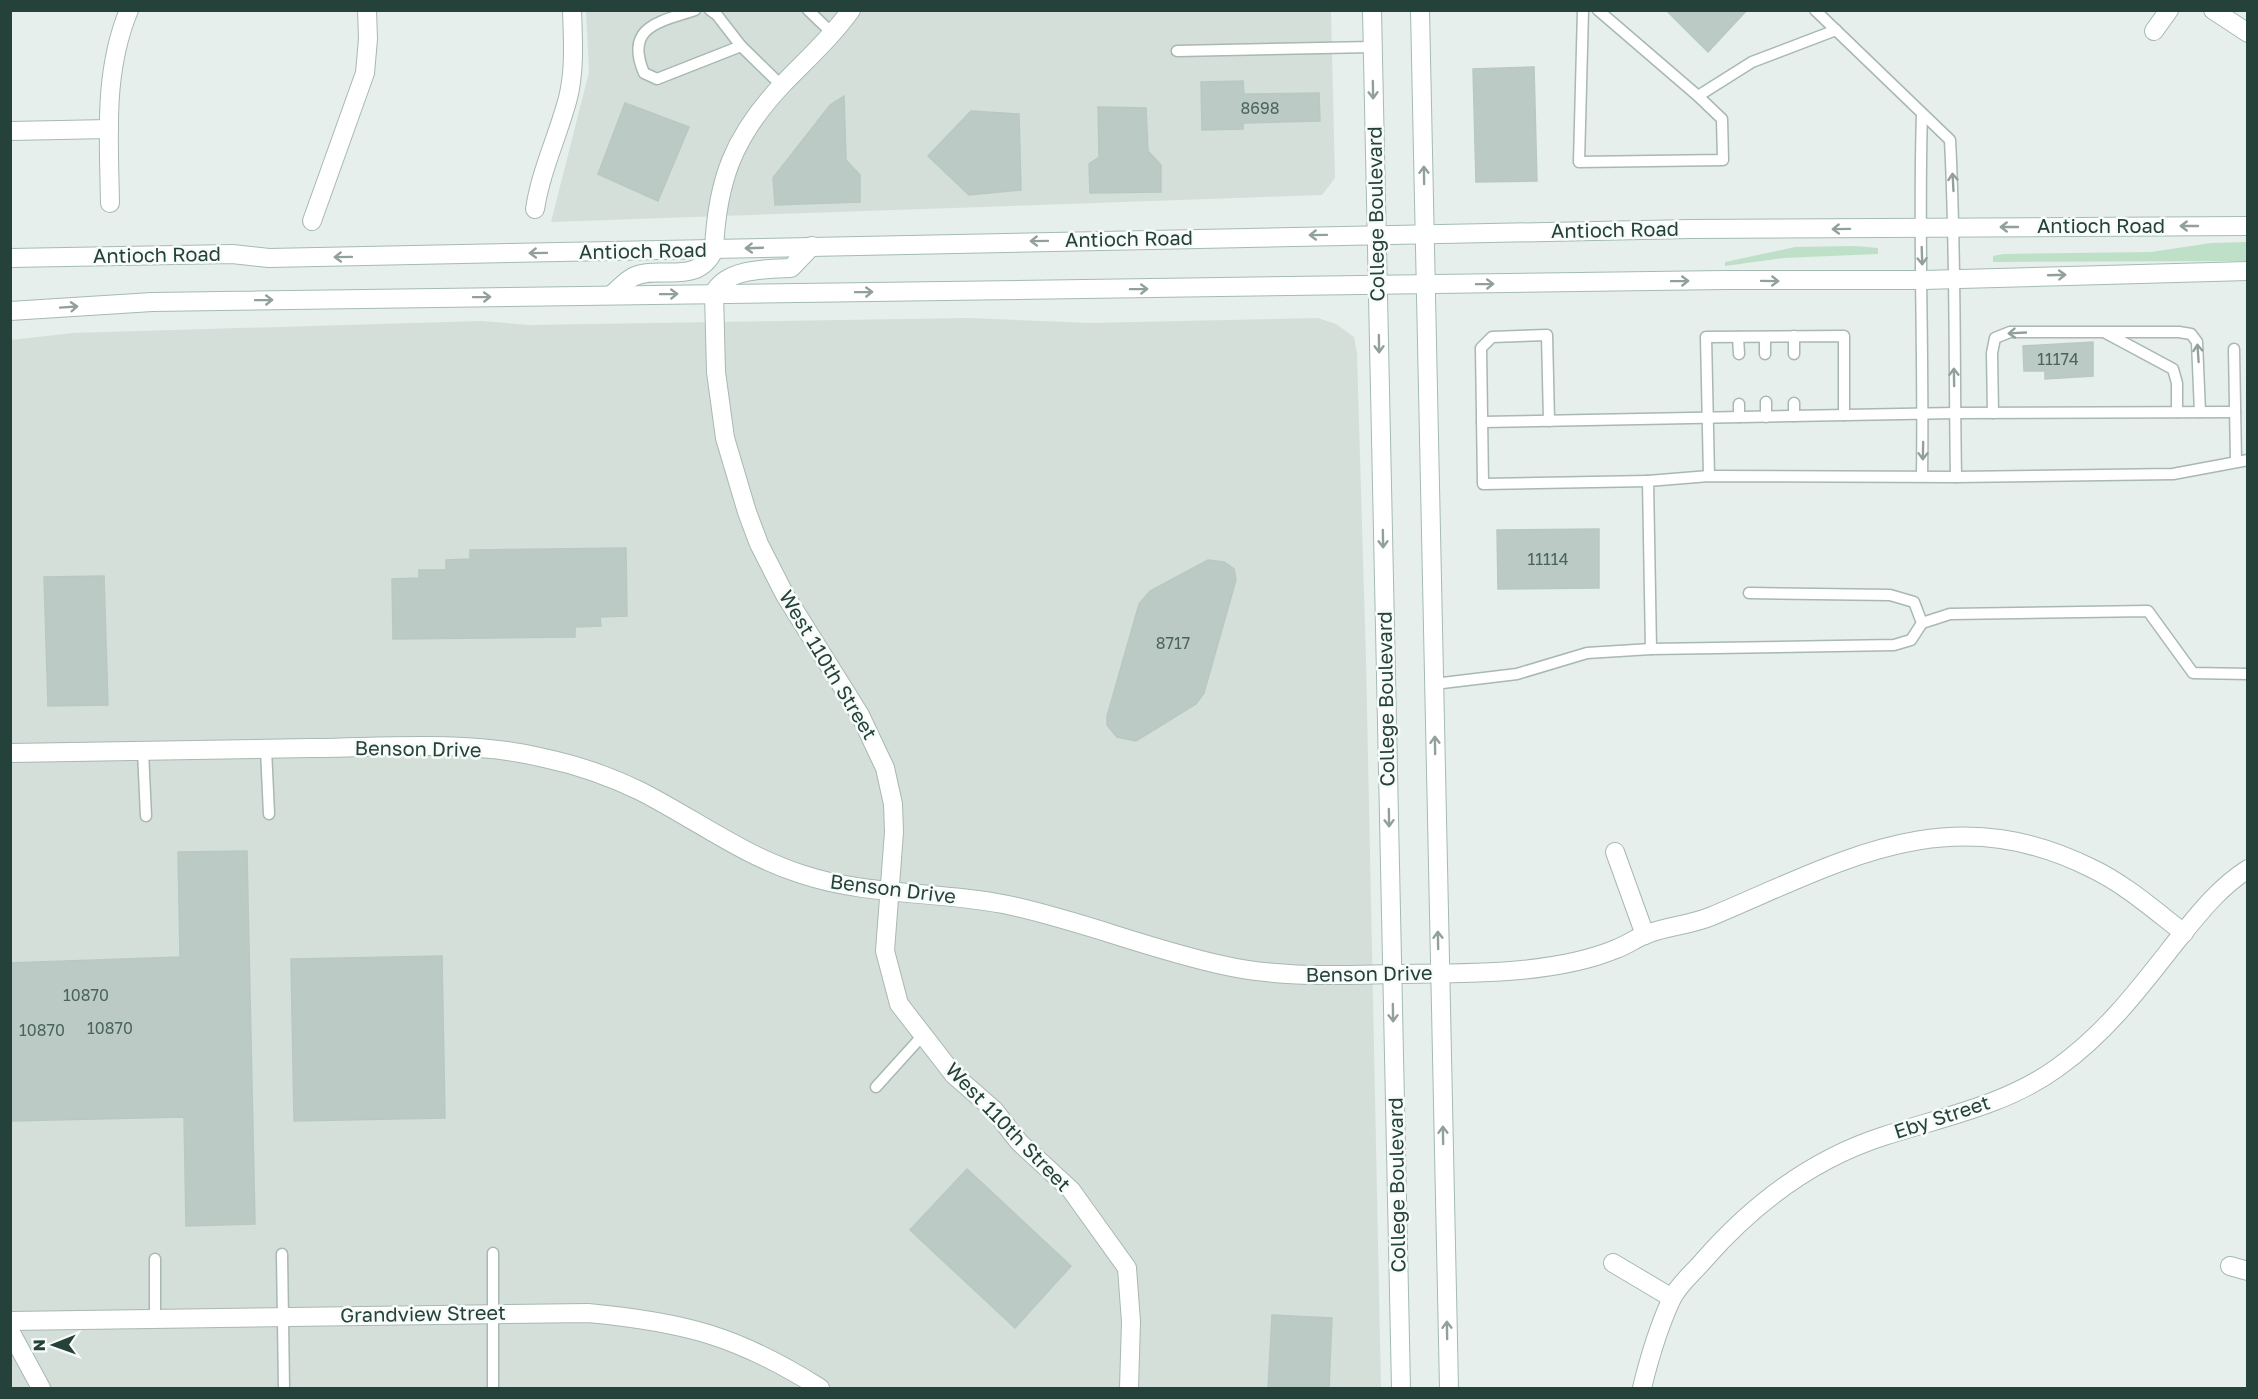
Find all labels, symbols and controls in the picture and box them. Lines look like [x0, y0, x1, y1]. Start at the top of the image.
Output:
one-way arrow [1367, 79, 1379, 99]
house number: 8698 [1241, 98, 1279, 118]
street label: College Boulevard [1361, 126, 1389, 302]
one-way arrow [1418, 166, 1430, 186]
one-way arrow [1947, 173, 1958, 193]
street label: Antioch Road [2037, 213, 2165, 237]
street label: Antioch Road [1551, 216, 1679, 242]
one-way arrow [2180, 220, 2200, 232]
one-way arrow [2000, 221, 2020, 233]
one-way arrow [1831, 223, 1851, 235]
street label: Antioch Road [1065, 225, 1193, 251]
one-way arrow [1308, 230, 1328, 241]
one-way arrow [1029, 235, 1049, 247]
street label: Antioch Road [579, 237, 707, 263]
street label: Antioch Road [93, 241, 221, 267]
one-way arrow [744, 243, 764, 254]
one-way arrow [1916, 246, 1927, 266]
one-way arrow [528, 247, 548, 259]
one-way arrow [333, 251, 353, 262]
one-way arrow [2046, 269, 2066, 280]
one-way arrow [1670, 275, 1690, 287]
one-way arrow [1760, 275, 1780, 287]
one-way arrow [1475, 278, 1495, 290]
one-way arrow [1128, 283, 1148, 295]
one-way arrow [854, 286, 874, 297]
one-way arrow [659, 288, 679, 300]
one-way arrow [471, 291, 491, 303]
one-way arrow [253, 295, 273, 306]
one-way arrow [58, 302, 78, 313]
one-way arrow [2008, 327, 2028, 338]
one-way arrow [1373, 334, 1384, 354]
one-way arrow [2192, 344, 2203, 364]
house number: 11174 [2037, 349, 2079, 369]
one-way arrow [1948, 367, 1960, 387]
one-way arrow [1917, 441, 1928, 461]
one-way arrow [1377, 529, 1389, 549]
house number: 11114 [1528, 549, 1568, 569]
street label: West 110th Street [775, 585, 883, 743]
street label: College Boulevard [1371, 611, 1399, 787]
house number: 8717 [1156, 633, 1190, 653]
street label: Benson Drive [354, 735, 482, 761]
one-way arrow [1429, 736, 1441, 756]
one-way arrow [1383, 808, 1395, 828]
street label: Benson Drive [829, 868, 957, 908]
one-way arrow [1432, 931, 1444, 951]
street label: Benson Drive [1305, 960, 1433, 986]
house number: 10870 [63, 985, 109, 1005]
one-way arrow [1388, 1003, 1399, 1023]
house number: 10870 [87, 1018, 133, 1038]
house number: 10870 [19, 1020, 65, 1040]
street label: West 110th Street [941, 1057, 1076, 1196]
street label: Eby Street [1891, 1089, 1993, 1143]
street label: College Boulevard [1382, 1097, 1410, 1273]
one-way arrow [1437, 1126, 1448, 1146]
street label: Grandview Street [340, 1300, 506, 1326]
north arrow [24, 1315, 84, 1375]
one-way arrow [1442, 1321, 1453, 1341]
text: N [29, 1339, 49, 1352]

